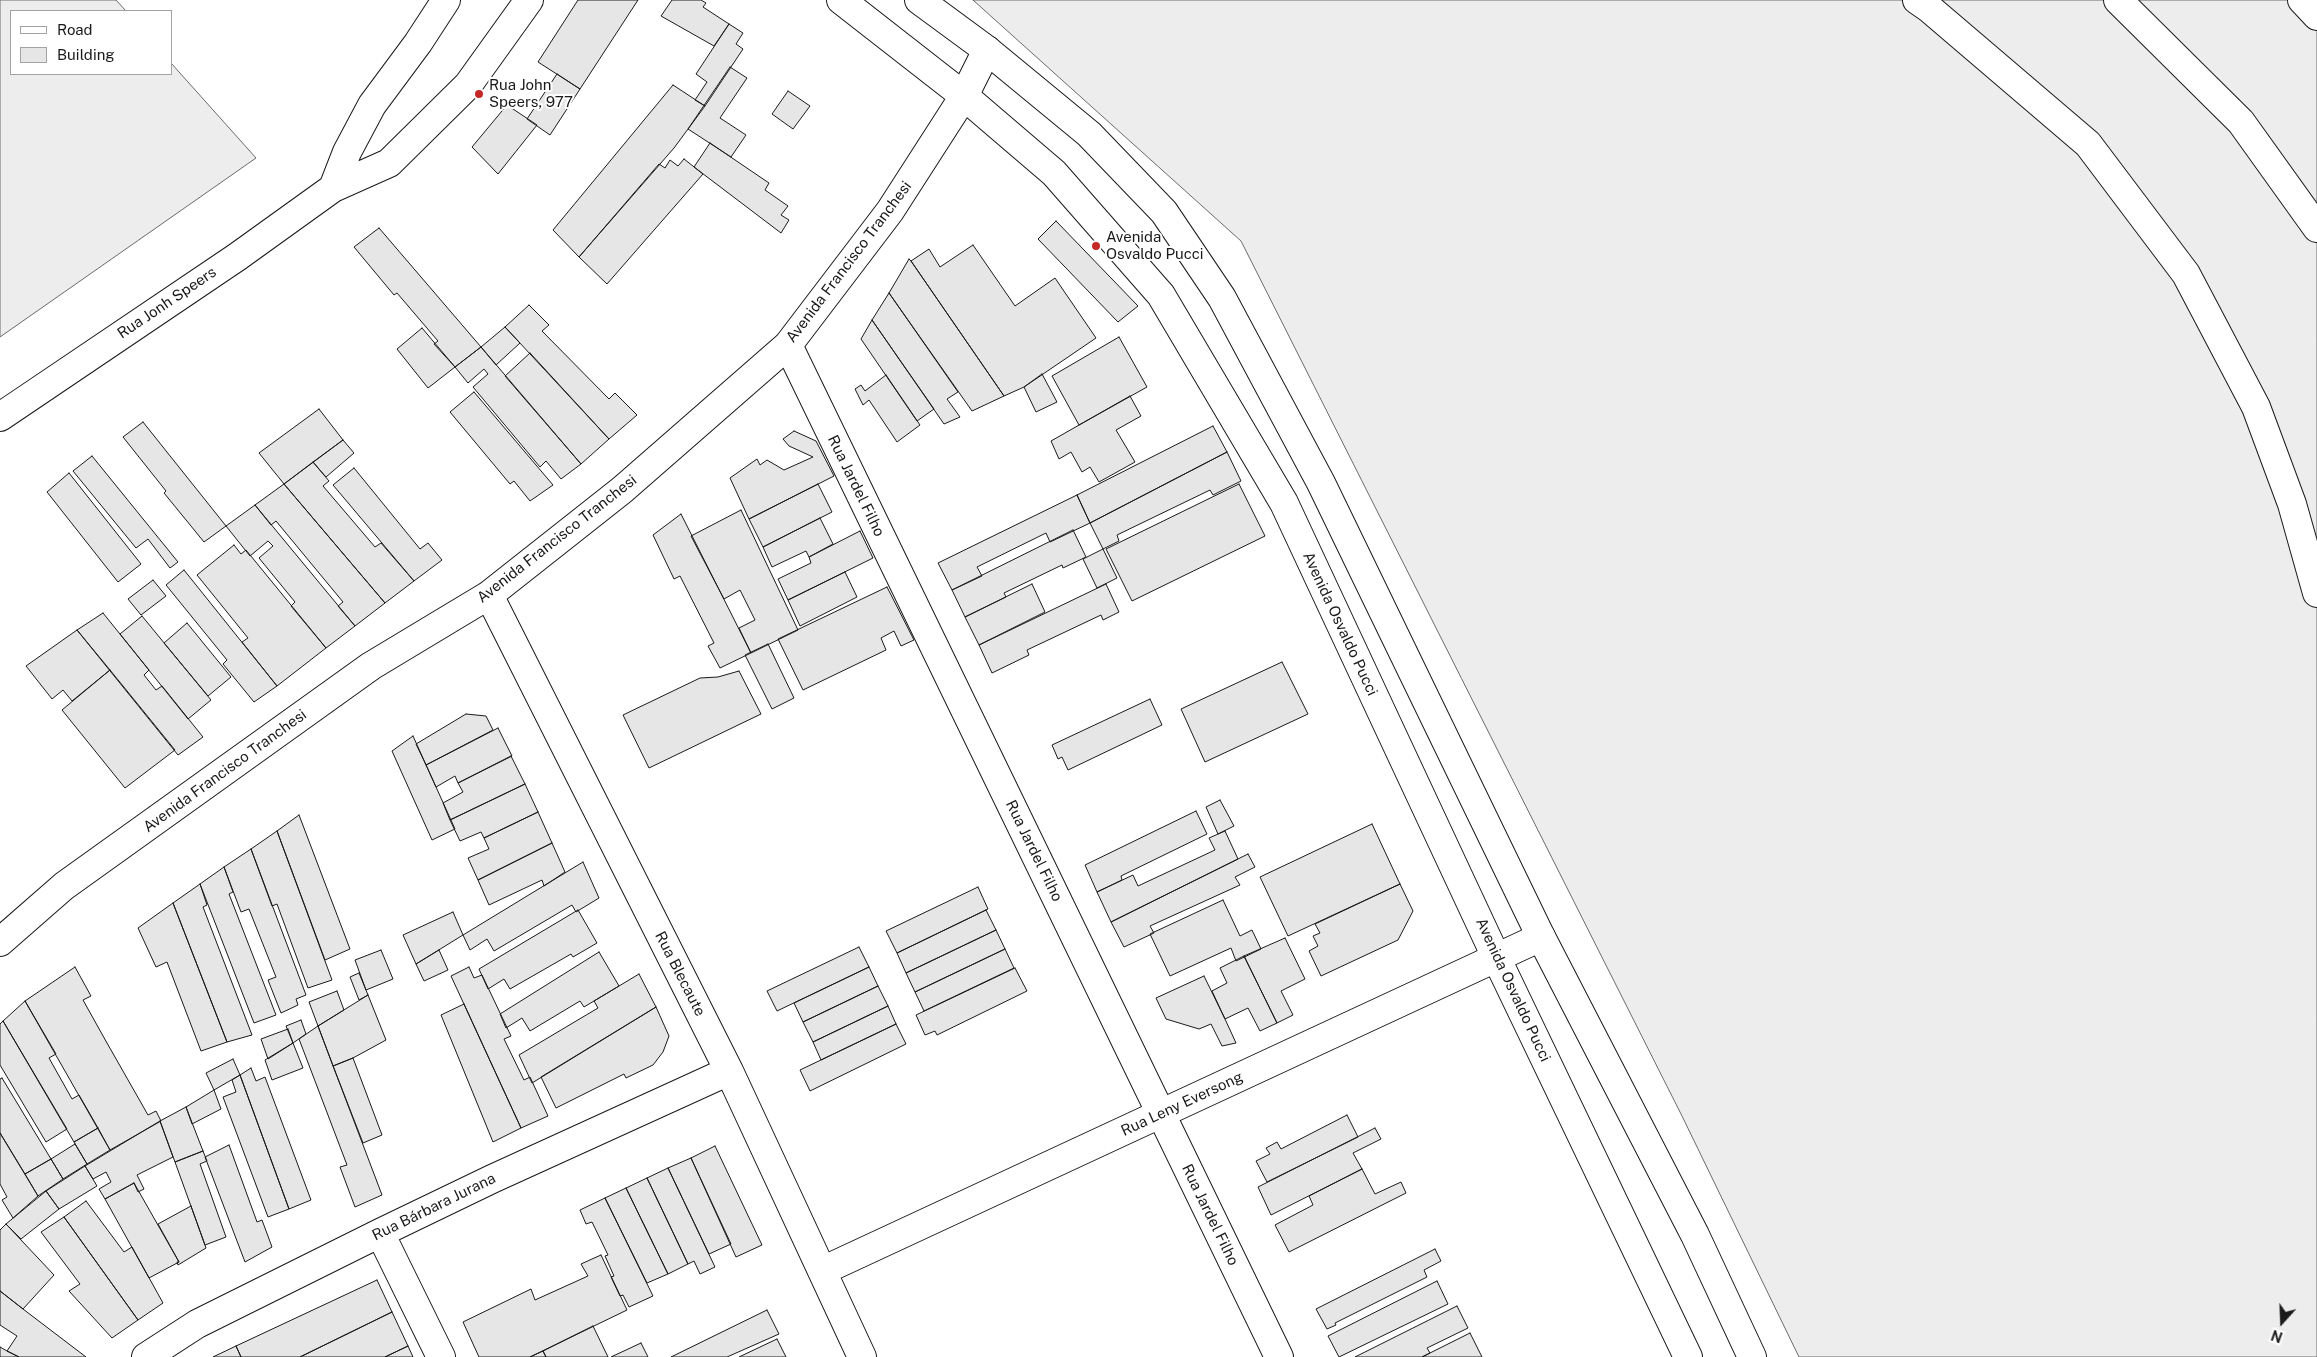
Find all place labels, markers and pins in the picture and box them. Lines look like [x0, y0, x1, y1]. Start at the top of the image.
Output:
place label: Rua John Speers, 977 [489, 76, 573, 111]
marker: Rua John Speers, 977 [473, 88, 485, 100]
place label: Avenida Osvaldo Pucci [1106, 228, 1203, 263]
marker: Avenida Osvaldo Pucci [1090, 240, 1102, 252]

